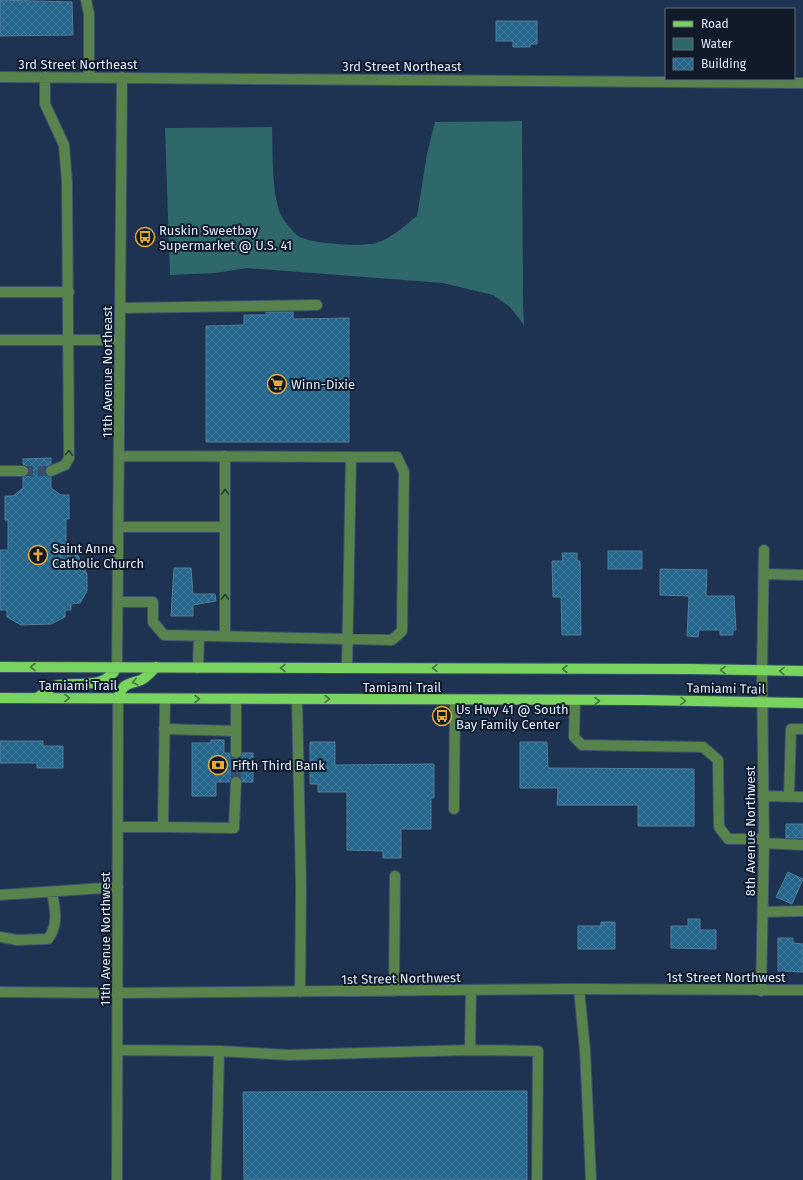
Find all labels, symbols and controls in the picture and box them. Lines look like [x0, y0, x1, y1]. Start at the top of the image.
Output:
legend [665, 8, 795, 80]
text: Road [701, 17, 729, 31]
text: Water [701, 37, 733, 51]
street label: 3rd Street Northeast [18, 57, 138, 72]
text: Building [701, 57, 747, 71]
street label: 3rd Street Northeast [342, 59, 462, 74]
place label: Ruskin Sweetbay Supermarket @ U.S. 41 [159, 223, 292, 253]
bus stop icon: Ruskin Sweetbay Supermarket @ U.S. 41 [134, 226, 156, 248]
street label: 11th Avenue Northeast [100, 306, 115, 438]
supermarket icon: Winn-Dixie [266, 373, 288, 395]
place label: Winn-Dixie [291, 377, 355, 392]
one-way arrow [64, 449, 73, 456]
one-way arrow [221, 489, 229, 495]
place label: Saint Anne Catholic Church [52, 541, 144, 571]
church icon: Saint Anne Catholic Church [27, 544, 49, 566]
one-way arrow [221, 594, 229, 600]
one-way arrow [30, 663, 36, 671]
one-way arrow [280, 664, 286, 672]
one-way arrow [432, 664, 438, 672]
one-way arrow [562, 665, 568, 673]
one-way arrow [720, 666, 726, 674]
one-way arrow [779, 667, 785, 675]
one-way arrow [132, 677, 138, 685]
street label: Tamiami Trail [39, 678, 118, 693]
street label: Tamiami Trail [363, 680, 442, 695]
street label: Tamiami Trail [687, 680, 766, 697]
one-way arrow [64, 694, 70, 702]
one-way arrow [194, 695, 200, 703]
one-way arrow [324, 695, 330, 703]
one-way arrow [594, 697, 600, 705]
one-way arrow [680, 697, 686, 705]
place label: Us Hwy 41 @ South Bay Family Center [456, 702, 569, 732]
bus stop icon: Us Hwy 41 @ South Bay Family Center [431, 705, 453, 727]
bank icon: Fifth Third Bank [207, 754, 229, 776]
place label: Fifth Third Bank [232, 758, 325, 773]
street label: 8th Avenue Northwest [743, 765, 758, 896]
street label: 11th Avenue Northwest [98, 872, 113, 1006]
street label: 1st Street Northwest [341, 970, 461, 987]
street label: 1st Street Northwest [666, 970, 786, 985]

